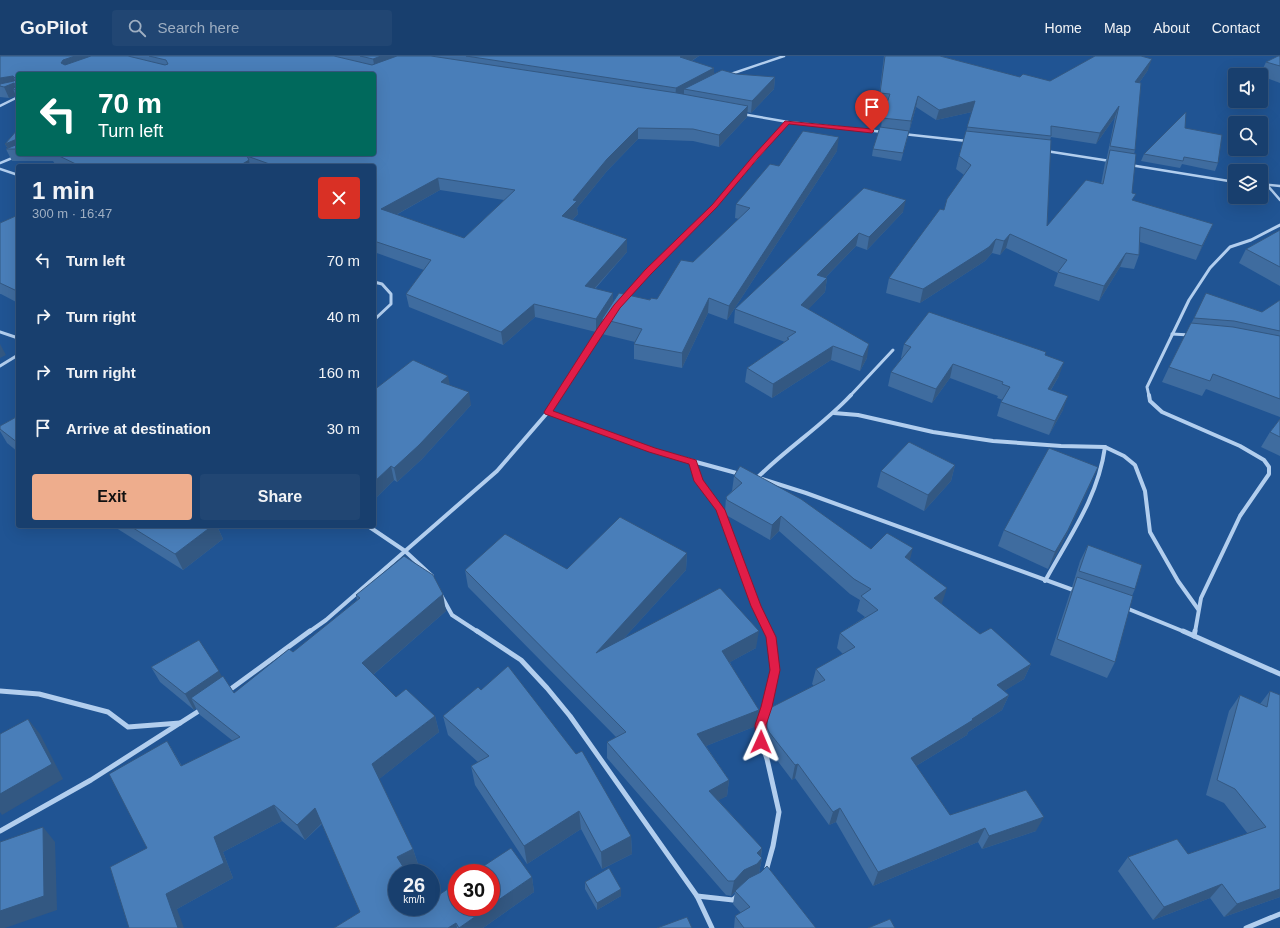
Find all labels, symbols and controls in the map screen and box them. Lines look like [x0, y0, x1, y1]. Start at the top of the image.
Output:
search box [112, 10, 392, 46]
text: GoPilot [20, 17, 88, 38]
icon: search [126, 17, 148, 39]
text: Search here [158, 19, 239, 36]
text: Home [1045, 20, 1082, 36]
text: Map [1104, 20, 1131, 36]
text: About [1153, 20, 1190, 36]
text: Contact [1212, 20, 1260, 36]
map controls [1228, 68, 1268, 204]
button: sound [1228, 68, 1268, 108]
icon: left [32, 88, 84, 140]
text: 70 m [98, 88, 162, 119]
pin [855, 90, 889, 131]
icon: arrive [861, 96, 883, 118]
button: search [1228, 116, 1268, 156]
text: Turn left [98, 121, 163, 141]
button: layers [1228, 164, 1268, 204]
text: 1 min [32, 177, 95, 204]
button: close [318, 177, 360, 219]
text: 300 m · 16:47 [32, 206, 112, 221]
icon: left [32, 249, 54, 271]
text: Turn left [66, 252, 125, 269]
text: 70 m [327, 252, 360, 269]
icon: right [32, 305, 54, 327]
text: Turn right [66, 308, 136, 325]
text: 40 m [327, 308, 360, 325]
icon: right [32, 361, 54, 383]
text: Turn right [66, 364, 136, 381]
text: 160 m [318, 364, 360, 381]
icon: arrive [32, 417, 54, 439]
text: Arrive at destination [66, 420, 211, 437]
text: 30 m [327, 420, 360, 437]
button: Exit [32, 474, 192, 520]
button: Share [200, 474, 360, 520]
position arrow [740, 721, 782, 763]
speed limit sign: 30 [448, 864, 500, 916]
text: 26 [403, 874, 425, 896]
text: km/h [403, 894, 425, 905]

